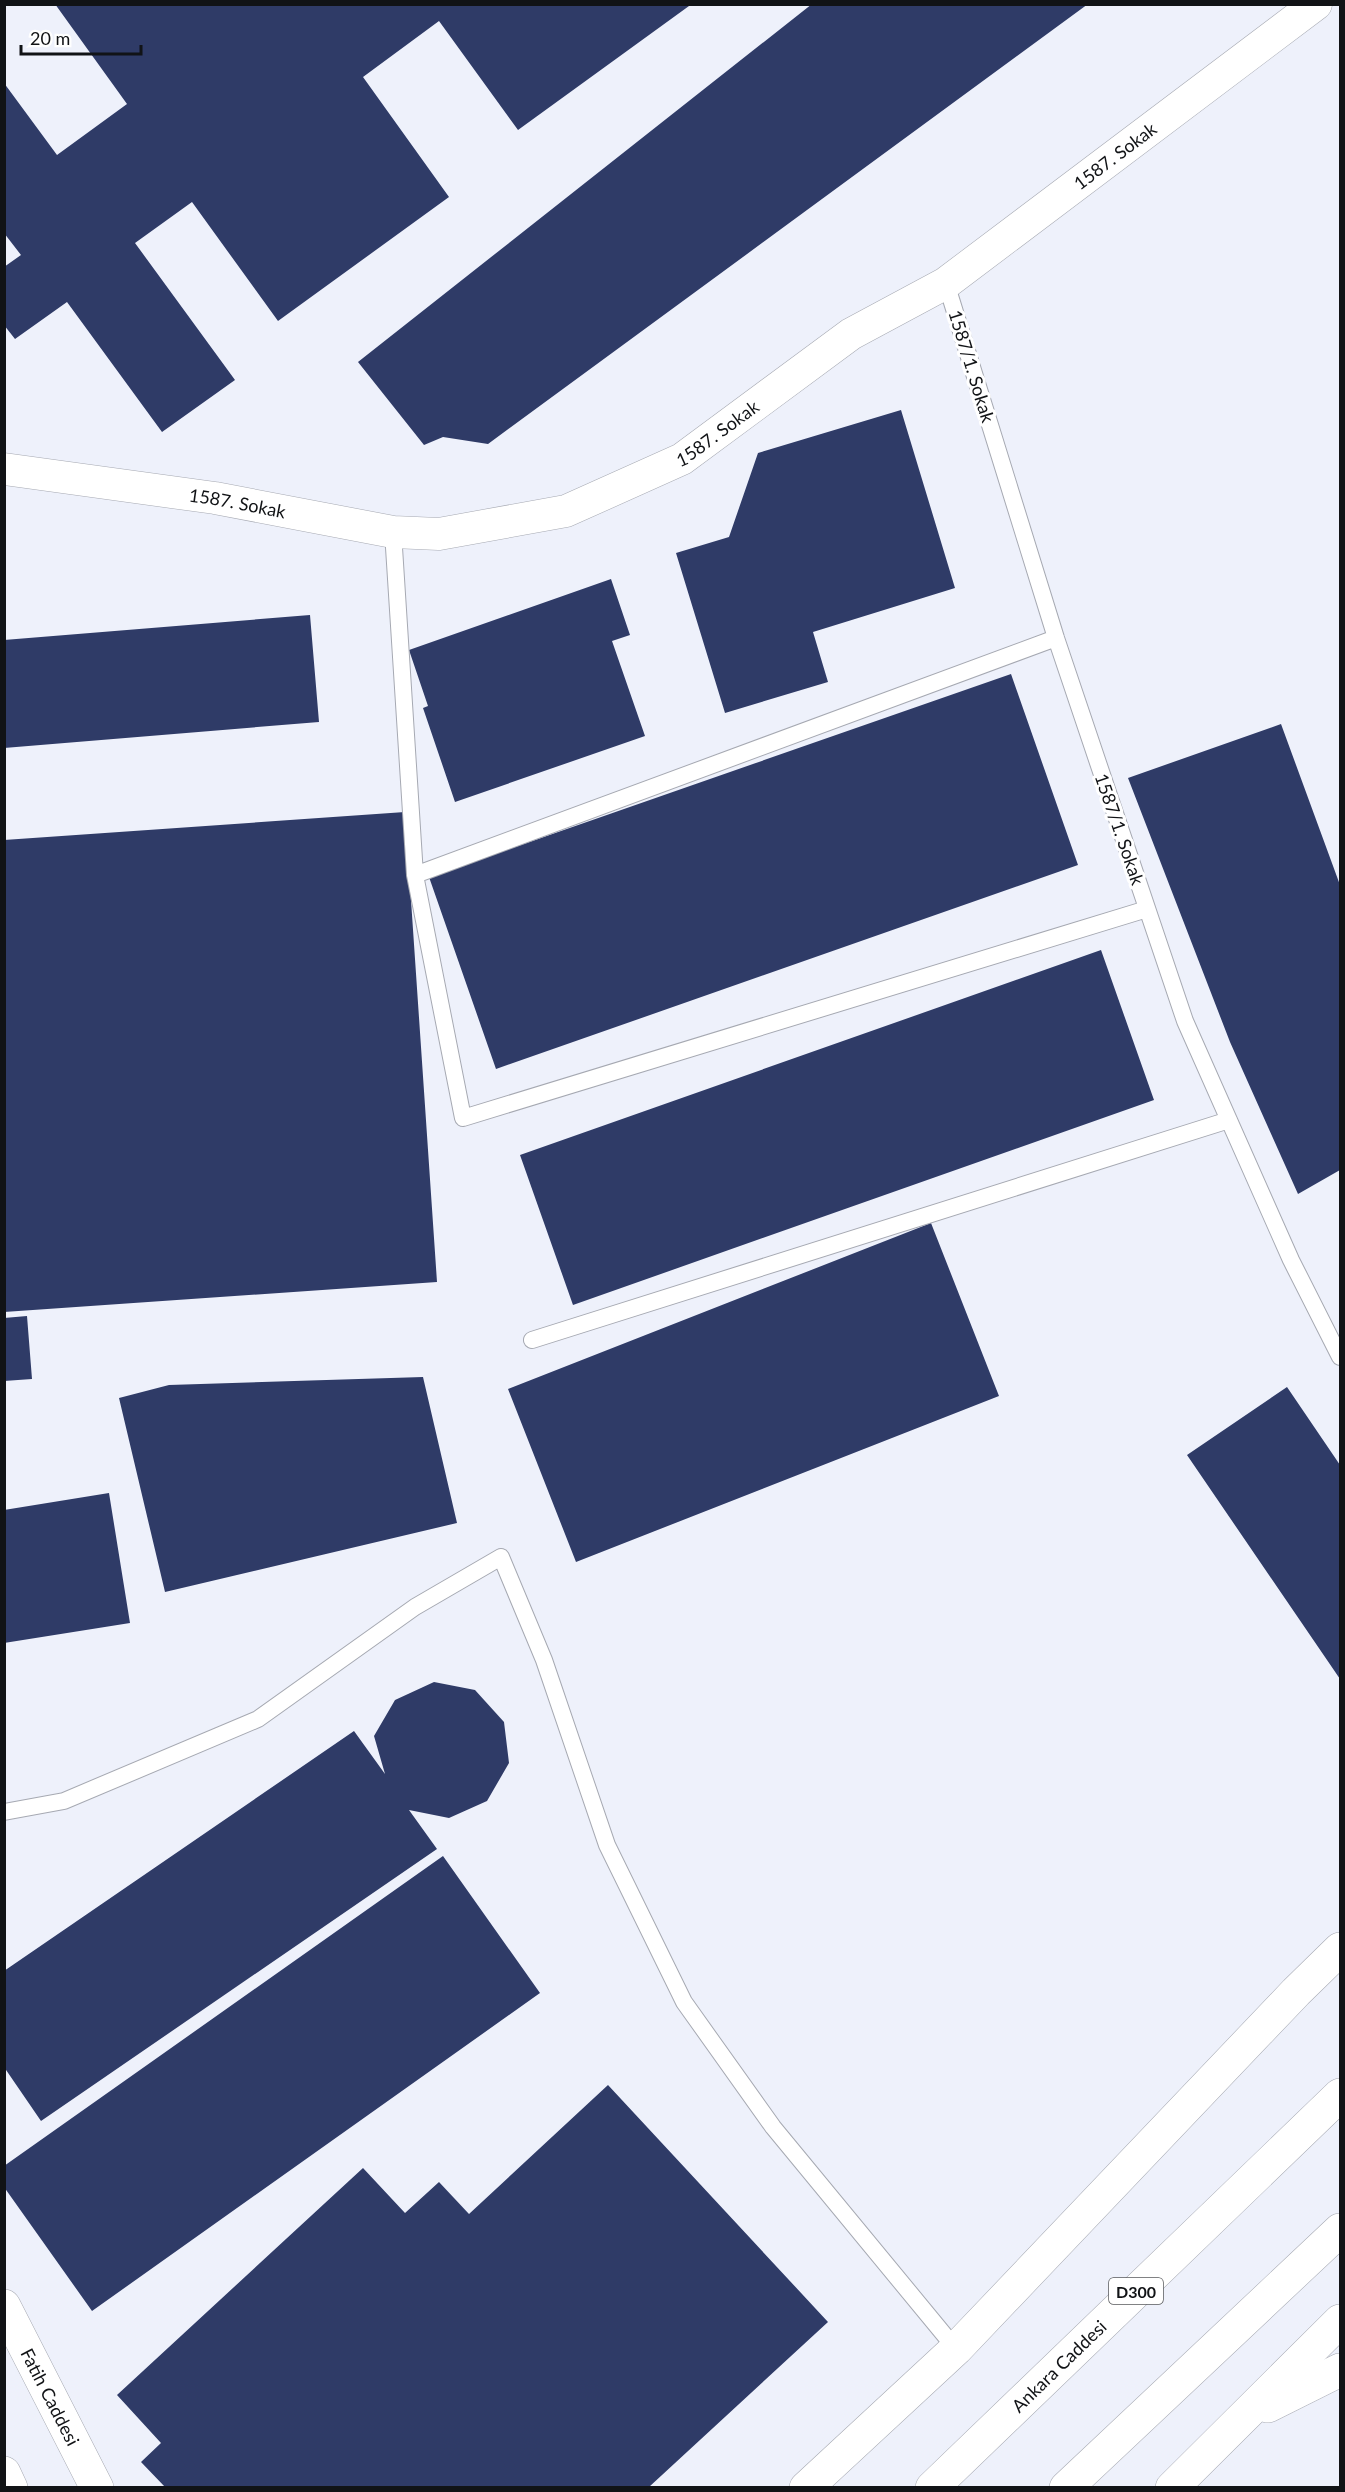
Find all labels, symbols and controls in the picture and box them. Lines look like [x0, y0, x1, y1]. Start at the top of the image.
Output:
scale bar [21, 18, 141, 56]
text: 20 m [30, 27, 70, 49]
street label: 1587. Sokak [1069, 117, 1161, 194]
street label: 1587/1. Sokak [944, 307, 1000, 426]
street label: 1587. Sokak [673, 395, 764, 471]
street label: 1587. Sokak [188, 484, 289, 522]
street label: 1587/1. Sokak [1091, 770, 1150, 888]
road number: D300 [1109, 2278, 1163, 2304]
street label: Ankara Caddesi [1007, 2315, 1111, 2417]
street label: Fatih Caddesi [16, 2344, 84, 2449]

